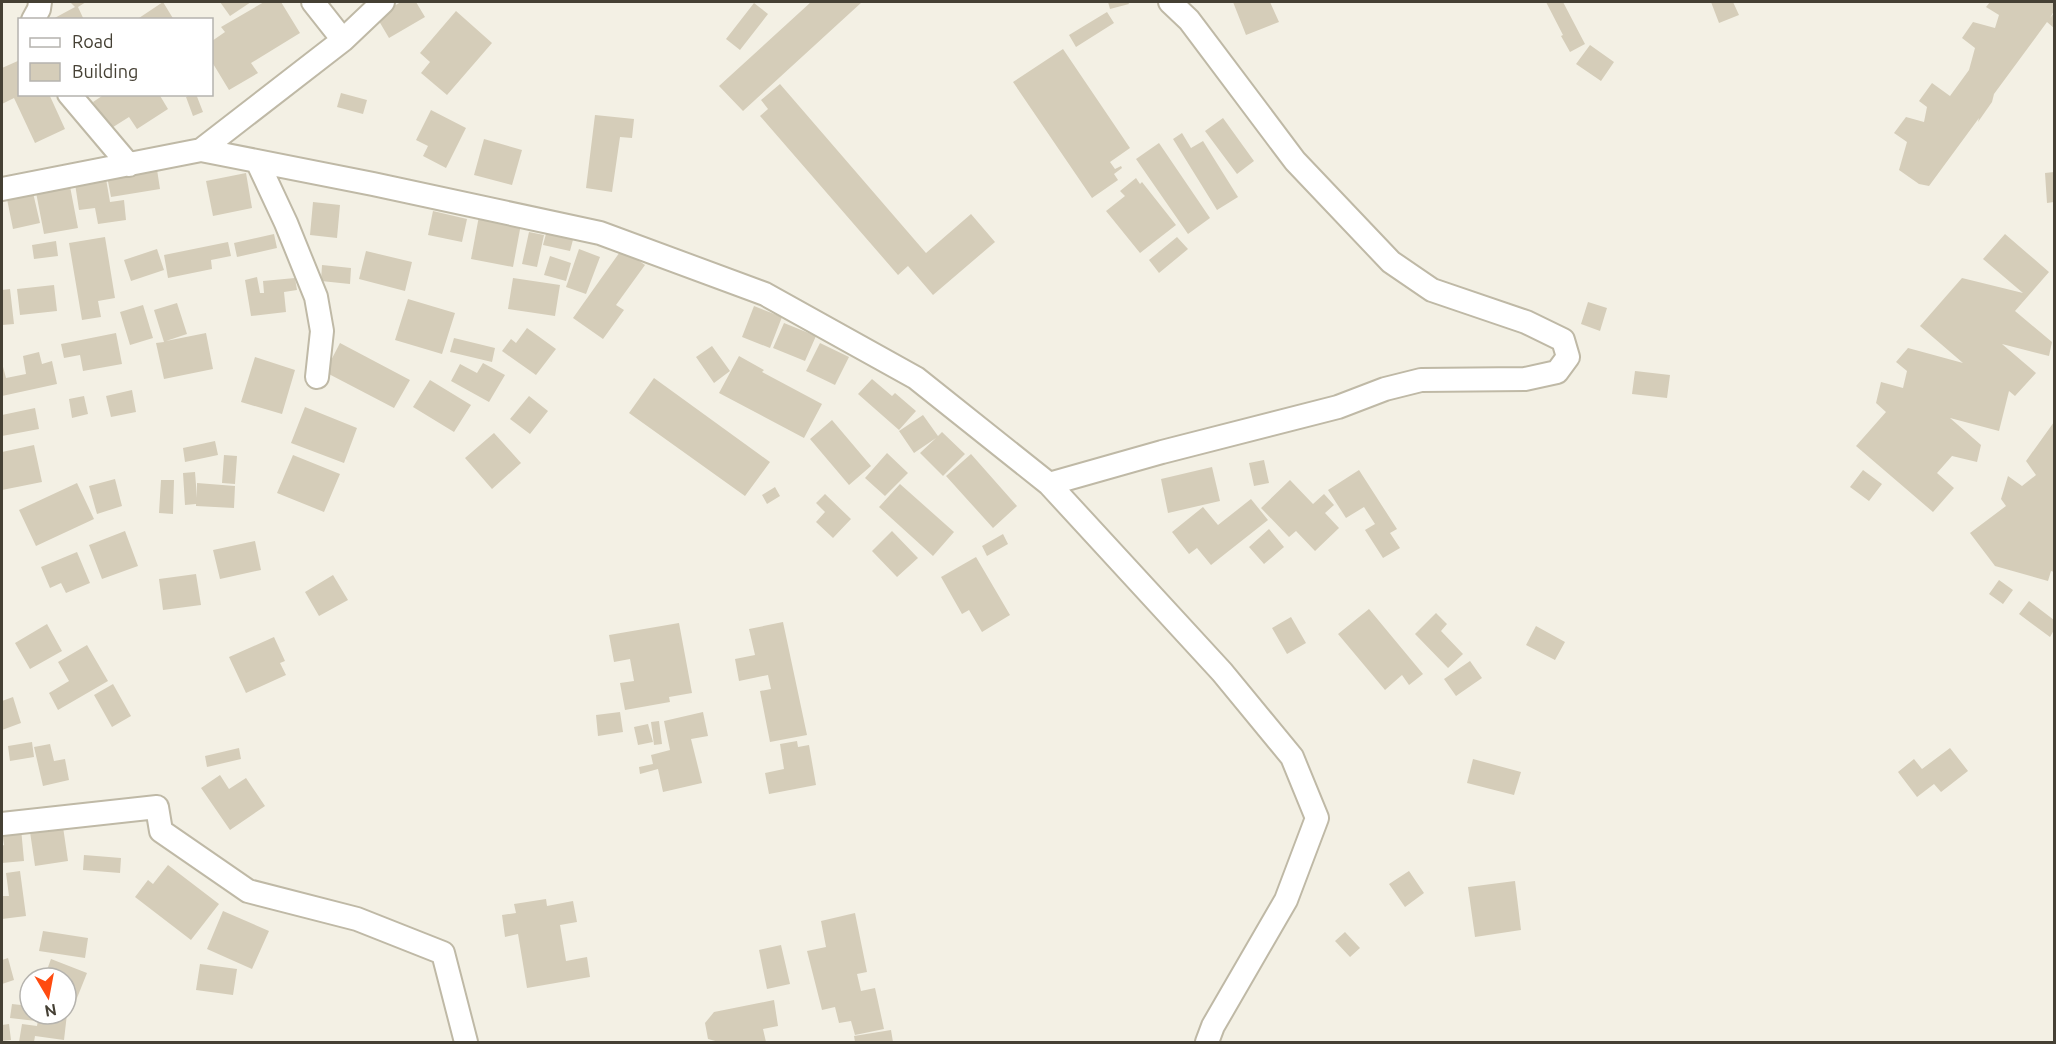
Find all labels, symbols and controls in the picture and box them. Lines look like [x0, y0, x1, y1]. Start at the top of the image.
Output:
legend [18, 18, 213, 96]
text: Road [72, 31, 114, 51]
text: Building [72, 61, 138, 81]
north arrow [18, 966, 78, 1026]
text: N [43, 1001, 58, 1021]

